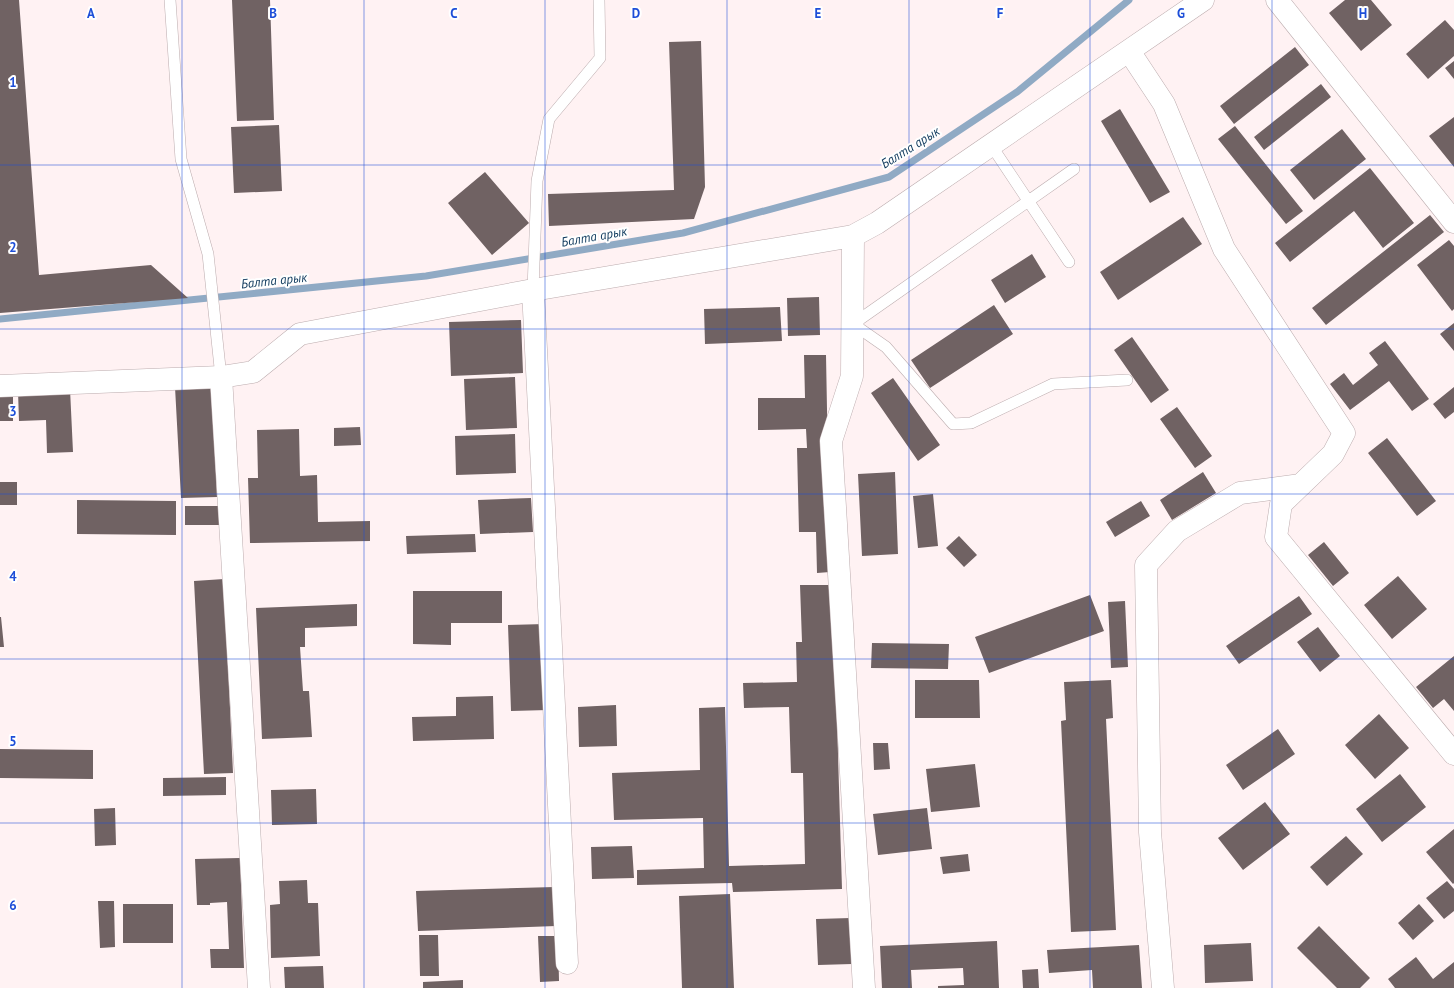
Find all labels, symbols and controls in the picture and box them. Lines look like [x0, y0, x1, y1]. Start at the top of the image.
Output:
text: A [87, 5, 95, 22]
text: B [269, 5, 277, 22]
text: C [450, 5, 458, 22]
text: D [632, 5, 640, 22]
text: E [815, 5, 822, 22]
text: F [997, 5, 1004, 22]
text: G [1177, 5, 1185, 22]
text: H [1359, 5, 1367, 22]
text: 1 [9, 74, 17, 91]
water label: Балта арык [878, 122, 944, 172]
water label: Балта арык [560, 222, 629, 251]
text: 2 [9, 239, 17, 256]
water label: Балта арык [240, 268, 309, 292]
text: 3 [9, 403, 17, 420]
text: 4 [9, 568, 17, 585]
text: 5 [9, 733, 17, 750]
text: 6 [9, 897, 17, 914]

